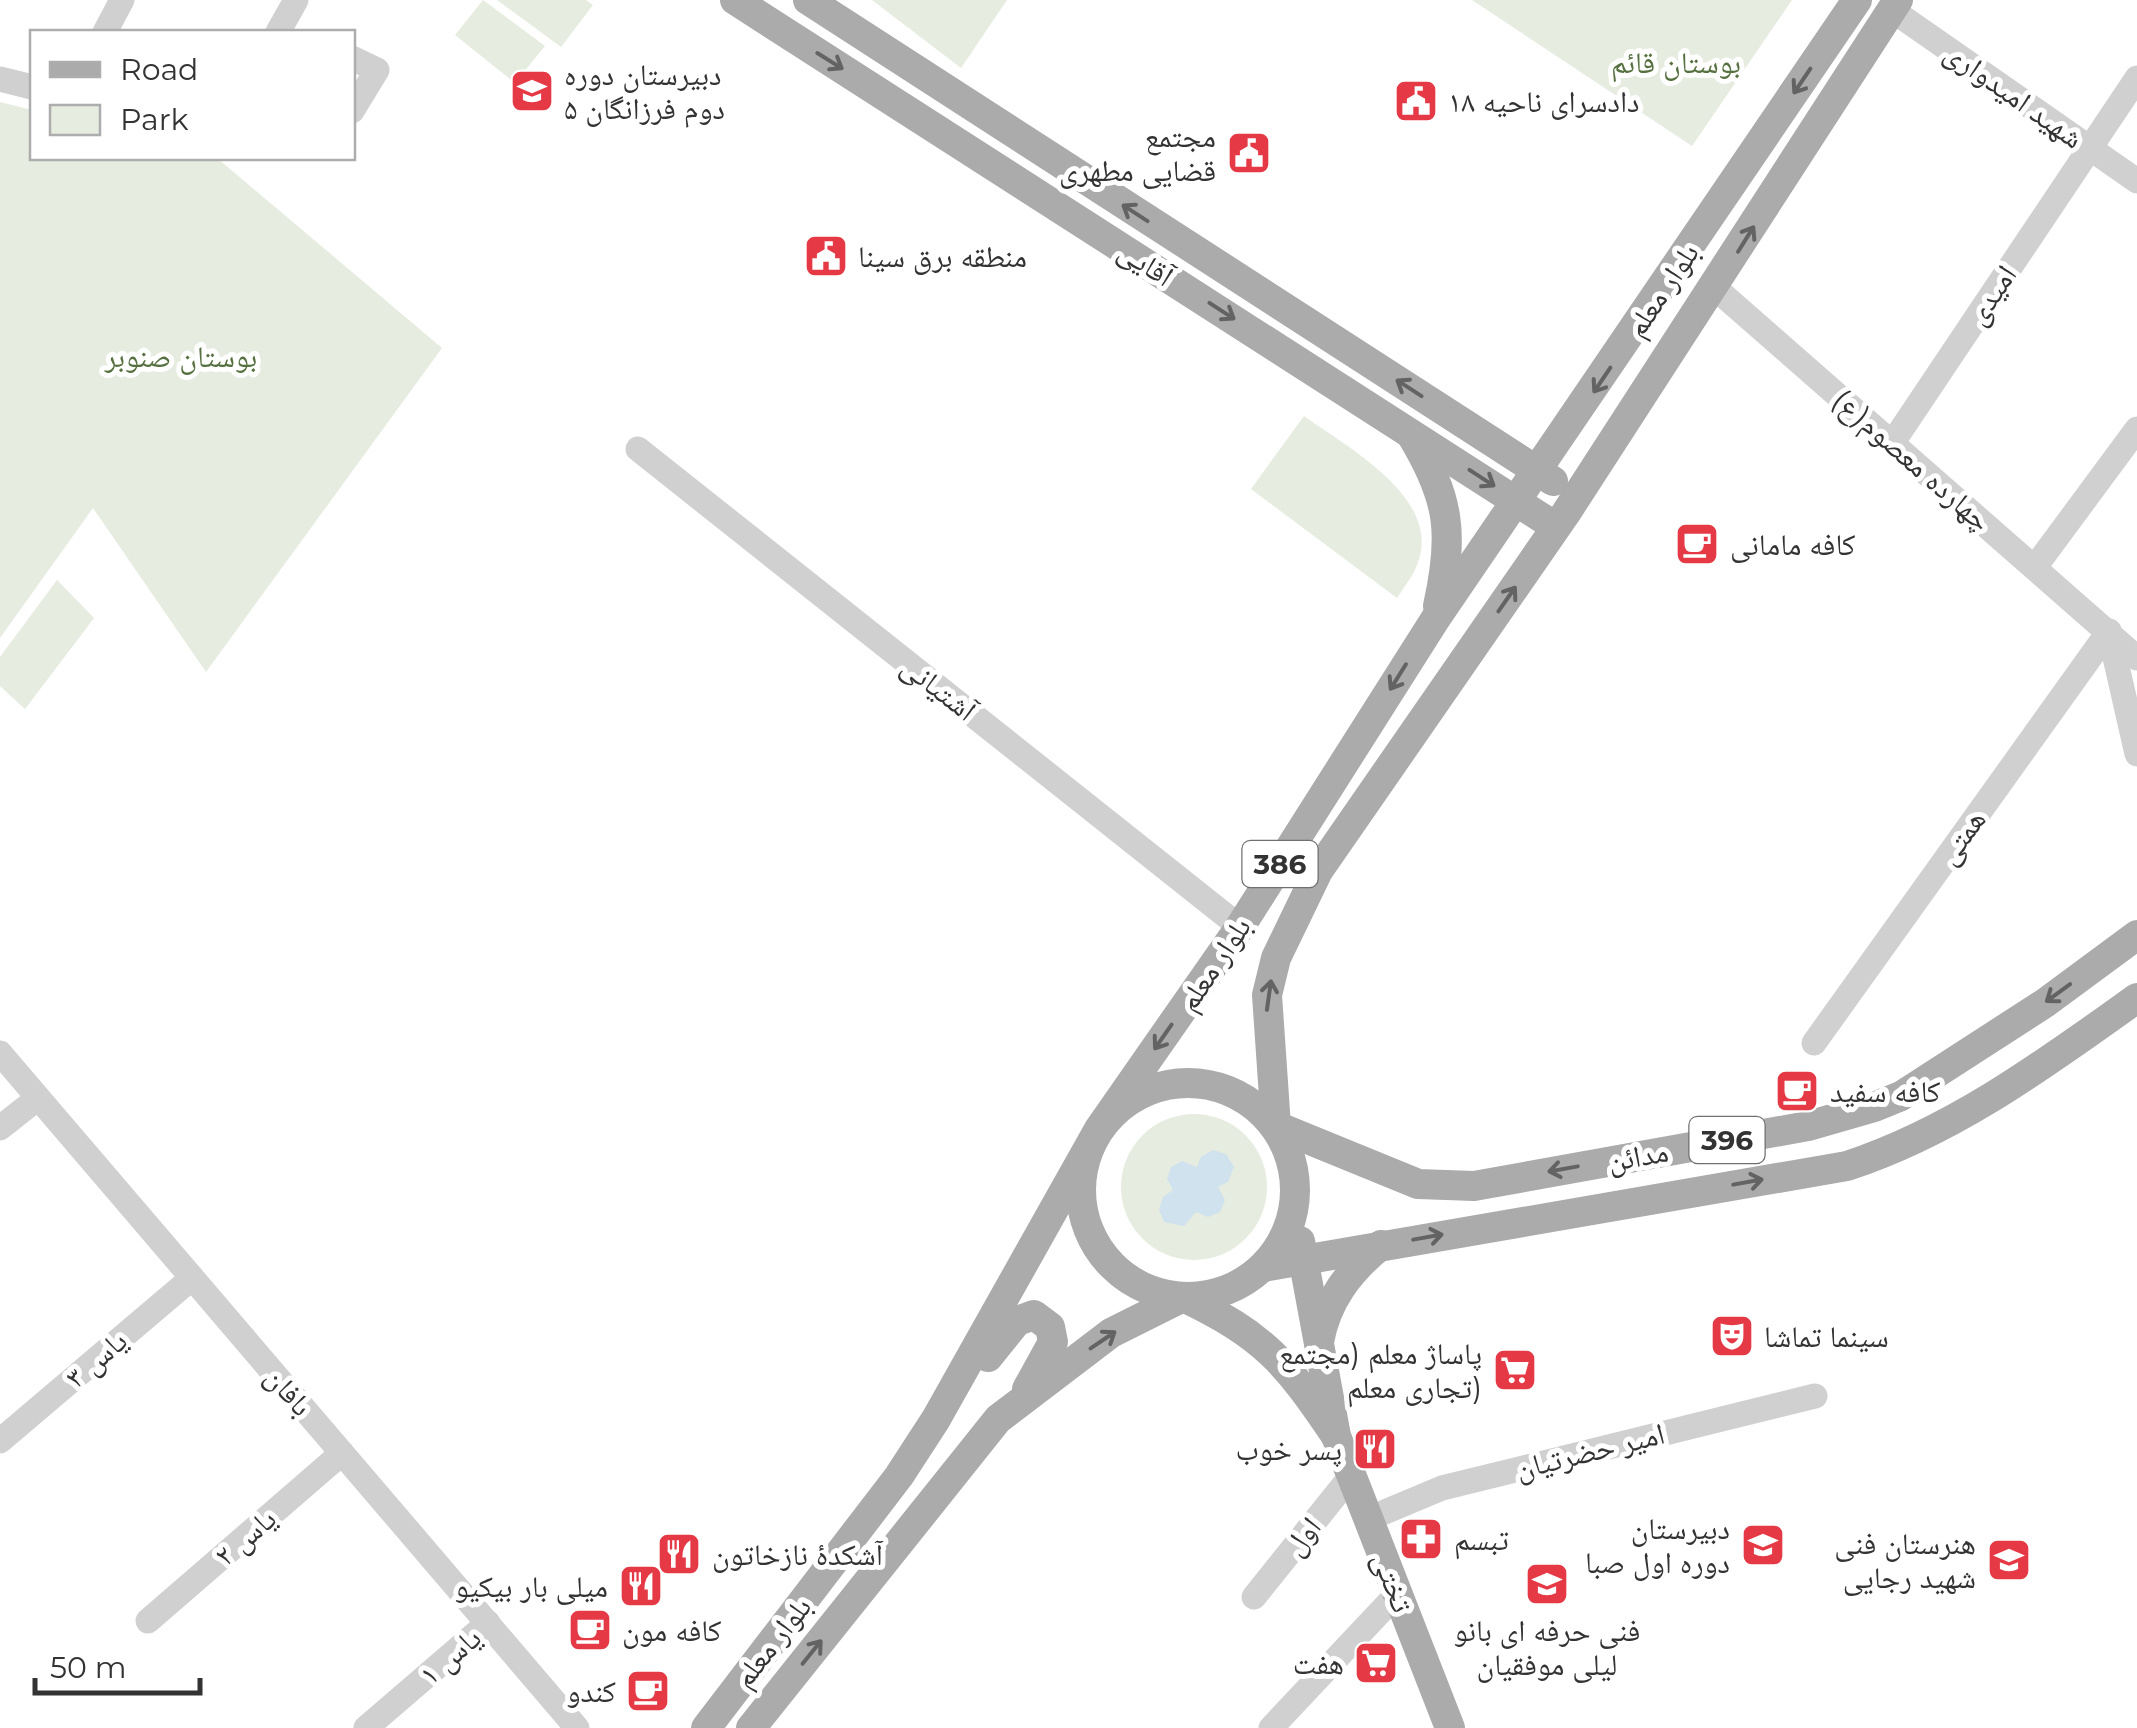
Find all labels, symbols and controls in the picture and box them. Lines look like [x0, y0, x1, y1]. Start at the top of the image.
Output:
legend [30, 30, 355, 160]
street label: شهيد امیدواری [1937, 34, 2091, 156]
park label: بوستان قائم [1611, 44, 1741, 83]
one-way arrow [815, 50, 844, 71]
text: Road [120, 51, 198, 88]
place label: دبیرستان دوره دوم فرزانگان ۵ [564, 56, 725, 128]
one-way arrow [1792, 66, 1813, 94]
school or university icon: دبیرستان دوره دوم فرزانگان ۵ [509, 68, 555, 114]
public building icon: دادسرای ناحیه ۱۸ [1393, 78, 1439, 124]
place label: دادسرای ناحیه ۱۸ [1448, 83, 1639, 120]
text: Park [120, 101, 189, 138]
place label: مجتمع قضایی مطهری [1059, 118, 1216, 189]
public building icon: مجتمع قضایی مطهری [1226, 130, 1272, 176]
one-way arrow [1122, 202, 1150, 223]
one-way arrow [1736, 226, 1756, 254]
street label: آقایی [1112, 232, 1182, 295]
public building icon: منطقه برق سینا [803, 233, 849, 279]
street label: بلوار معلم [1617, 236, 1708, 345]
place label: منطقه برق سینا [858, 238, 1027, 275]
street label: امیدی [1958, 258, 2024, 332]
one-way arrow [1207, 300, 1235, 321]
park label: بوستان صنوبر [104, 338, 257, 375]
one-way arrow [1591, 365, 1612, 393]
one-way arrow [1395, 378, 1424, 399]
street label: چهارده معصوم(ع) [1824, 381, 1999, 540]
one-way arrow [1467, 468, 1495, 489]
cafe icon: کافه مامانی [1674, 521, 1720, 567]
place label: کافه مامانی [1730, 526, 1855, 563]
one-way arrow [1496, 586, 1517, 614]
street label: آشتیانی [894, 647, 985, 730]
one-way arrow [1388, 662, 1409, 691]
street label: همتی [1929, 802, 1993, 872]
road number: 386 [1242, 841, 1318, 887]
street label: بلوار معلم [1169, 910, 1260, 1019]
one-way arrow [1260, 979, 1278, 1012]
one-way arrow [2045, 982, 2072, 1003]
one-way arrow [1153, 1023, 1174, 1050]
cafe icon: کافه سفید [1774, 1068, 1820, 1114]
place label: کافه سفید [1830, 1073, 1940, 1110]
road number: 396 [1690, 1117, 1764, 1163]
street label: مدائن [1605, 1132, 1671, 1180]
one-way arrow [1547, 1160, 1580, 1179]
one-way arrow [1731, 1172, 1764, 1191]
one-way arrow [1411, 1227, 1444, 1246]
theatre icon: سینما تماشا [1709, 1313, 1755, 1359]
place label: سینما تماشا [1764, 1318, 1889, 1355]
street label: یاس ۳ [58, 1322, 134, 1396]
one-way arrow [1088, 1329, 1116, 1350]
place label: پاساژ معلم (مجتمع تجاری معلم) [1279, 1335, 1482, 1408]
supermarket icon: پاساژ معلم (مجتمع تجاری معلم) [1492, 1347, 1538, 1393]
street label: بافان [257, 1359, 321, 1423]
street label: امیر حضرتیان [1512, 1415, 1668, 1487]
restaurant icon: پسر خوب [1352, 1426, 1398, 1472]
place label: پسر خوب [1236, 1431, 1342, 1468]
street label: یاس ۲ [207, 1500, 283, 1574]
street label: اول [1275, 1509, 1329, 1563]
place label: دبیرستان دوره اول صبا [1585, 1510, 1730, 1581]
pharmacy icon: تبسم [1398, 1516, 1444, 1562]
place label: تبسم [1454, 1521, 1509, 1560]
school or university icon: دبیرستان دوره اول صبا [1740, 1522, 1786, 1568]
place label: هنرستان فنی شهید رجایی [1834, 1525, 1976, 1596]
restaurant icon: آشکدهٔ نازخاتون [656, 1531, 702, 1577]
place label: آشکدهٔ نازخاتون [712, 1536, 884, 1573]
school or university icon: هنرستان فنی شهید رجایی [1986, 1537, 2032, 1583]
street label: تختی [1365, 1547, 1421, 1618]
school or university icon: فنی حرفه ای بانو لیلی موفقیان [1524, 1561, 1570, 1607]
restaurant icon: میلی بار بیکیو [618, 1563, 664, 1609]
place label: میلی بار بیکیو [455, 1568, 608, 1605]
street label: بلوار معلم [725, 1589, 821, 1696]
cafe icon: کافه مون [567, 1607, 613, 1653]
place label: کافه مون [622, 1612, 721, 1649]
place label: فنی حرفه ای بانو لیلی موفقیان [1454, 1612, 1640, 1683]
street label: یاس ۱ [412, 1619, 488, 1693]
scale bar [35, 1633, 200, 1695]
one-way arrow [801, 1639, 822, 1666]
supermarket icon: هفت [1353, 1640, 1399, 1686]
place label: هفت [1293, 1645, 1344, 1682]
text: 50 m [50, 1649, 127, 1686]
cafe icon: کندو [625, 1668, 671, 1714]
place label: کندو [567, 1673, 616, 1710]

